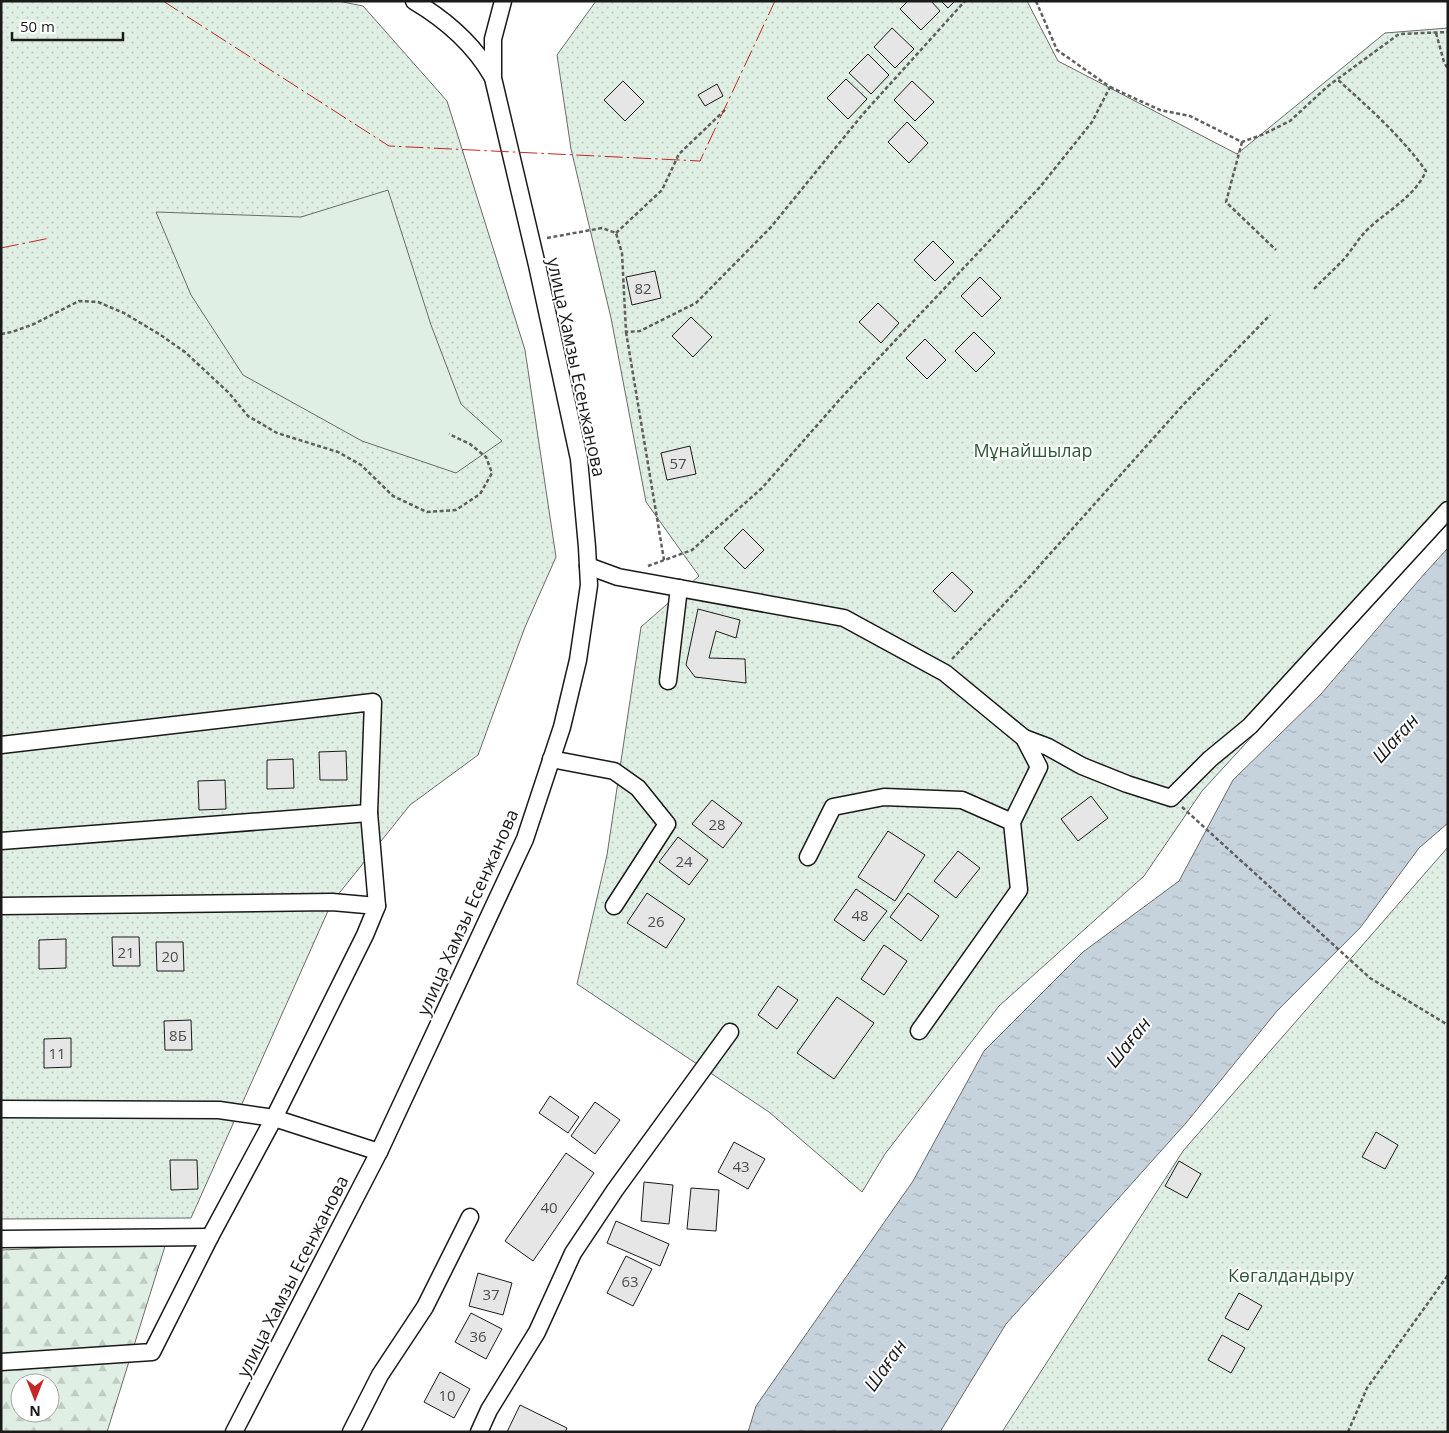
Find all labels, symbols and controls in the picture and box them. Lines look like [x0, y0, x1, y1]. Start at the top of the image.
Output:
scale bar [12, 10, 124, 42]
text: 50 m [20, 16, 55, 36]
street label: улица Хамзы Есенжанова [542, 255, 612, 479]
house number: 82 [634, 278, 652, 298]
park label: Мұнайшылар [973, 438, 1093, 462]
house number: 57 [669, 453, 687, 473]
water label: Шаған [1366, 708, 1424, 768]
street label: улица Хамзы Есенжанова [411, 805, 523, 1019]
house number: 28 [708, 814, 726, 834]
house number: 24 [675, 851, 693, 871]
house number: 48 [851, 905, 869, 925]
house number: 26 [647, 911, 665, 931]
house number: 21 [117, 942, 135, 962]
house number: 20 [161, 946, 179, 966]
water label: Шаған [1100, 1011, 1156, 1073]
house number: 8Б [169, 1025, 187, 1045]
house number: 11 [48, 1043, 66, 1063]
house number: 43 [732, 1156, 750, 1176]
street label: улица Хамзы Есенжанова [231, 1171, 353, 1381]
house number: 40 [540, 1197, 558, 1217]
park label: Көгалдандыру [1228, 1263, 1355, 1287]
house number: 63 [621, 1271, 639, 1291]
house number: 37 [482, 1284, 500, 1304]
house number: 36 [469, 1326, 487, 1346]
water label: Шаған [858, 1334, 912, 1396]
north arrow [10, 1373, 60, 1423]
house number: 10 [438, 1385, 456, 1405]
text: N [29, 1402, 41, 1421]

